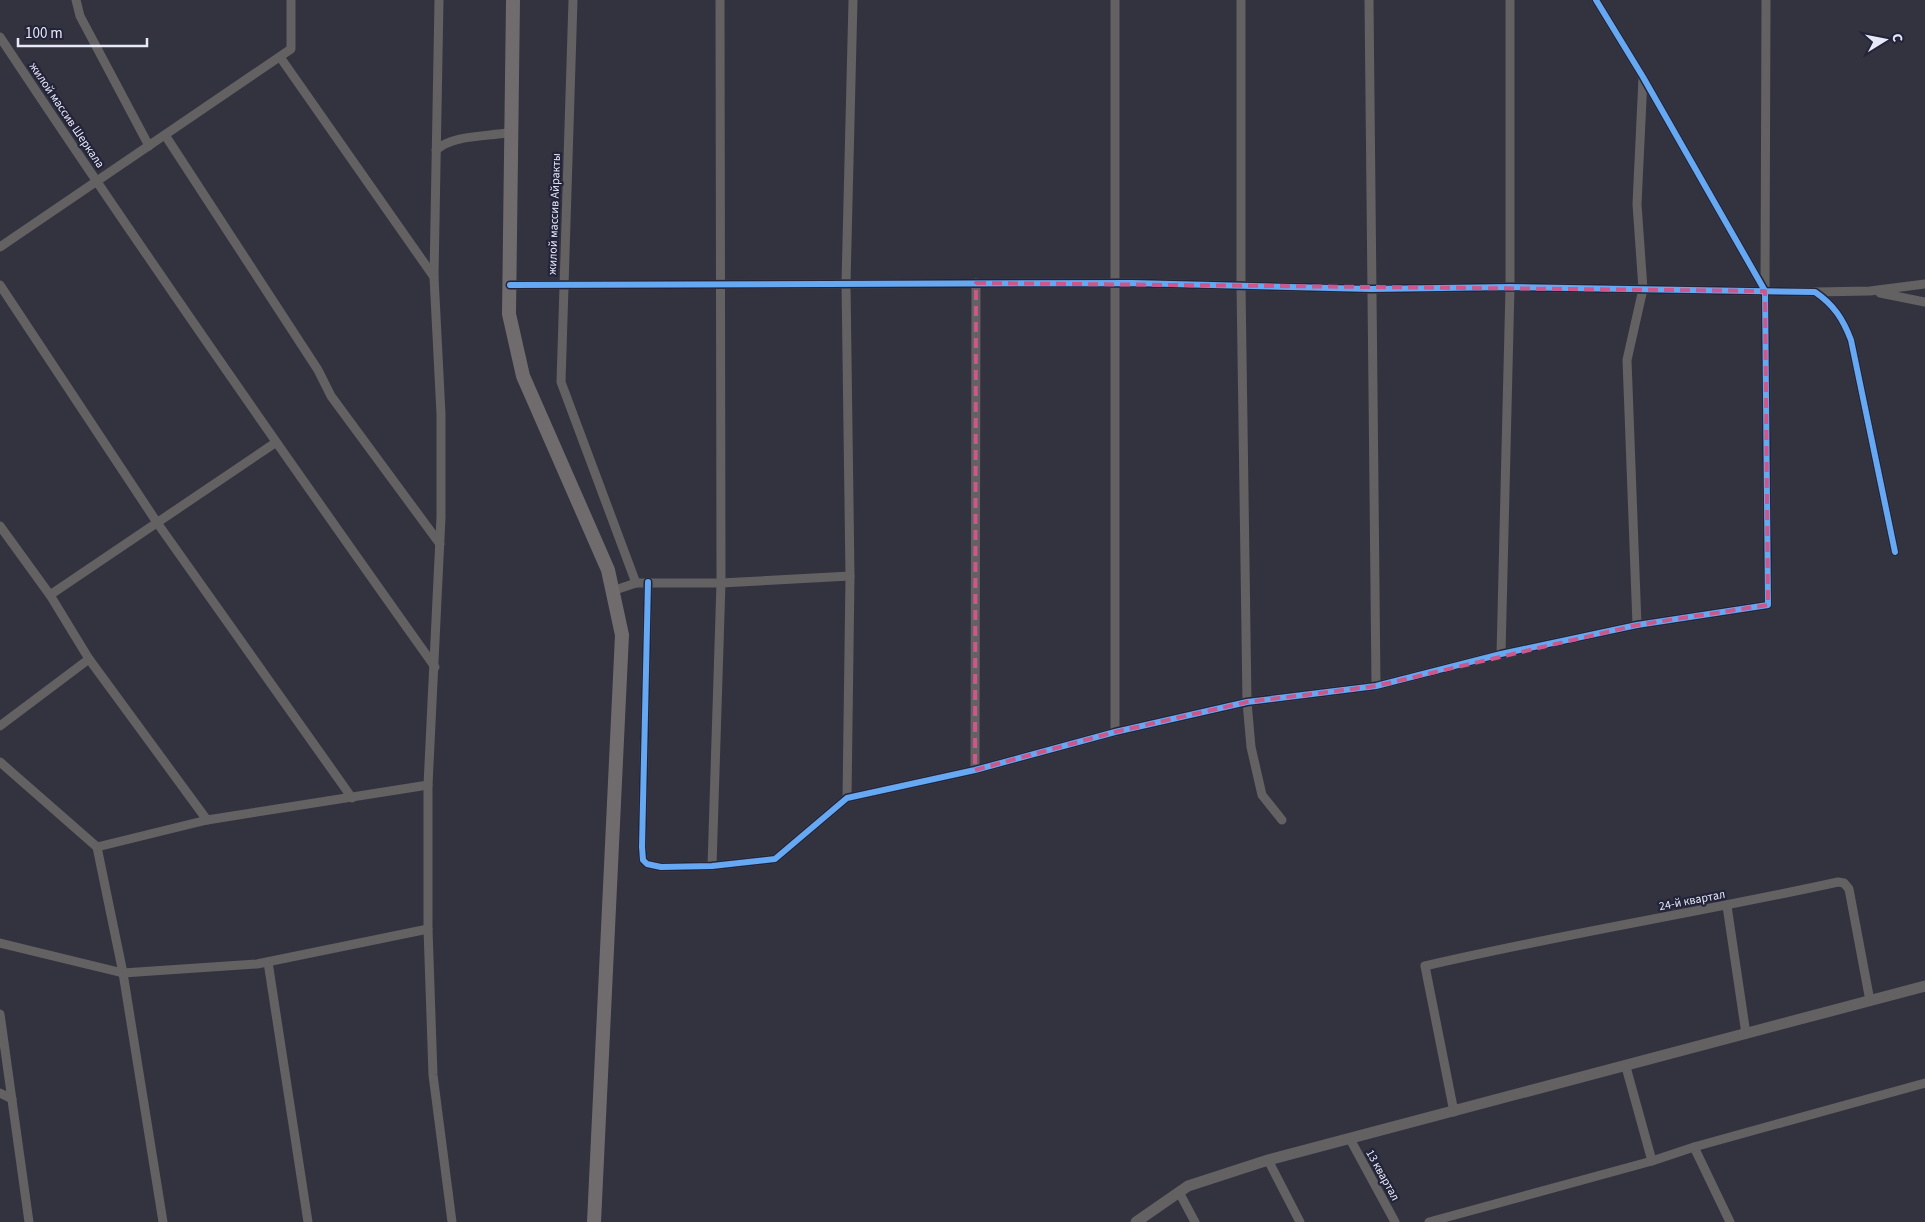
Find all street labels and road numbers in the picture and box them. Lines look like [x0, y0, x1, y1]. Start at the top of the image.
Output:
street label: жилой массив Шеркала [25, 59, 108, 171]
street label: жилой массив Айракты [544, 153, 565, 275]
street label: 24-й квартал [1658, 886, 1727, 915]
street label: 13 квартал [1361, 1146, 1404, 1204]

